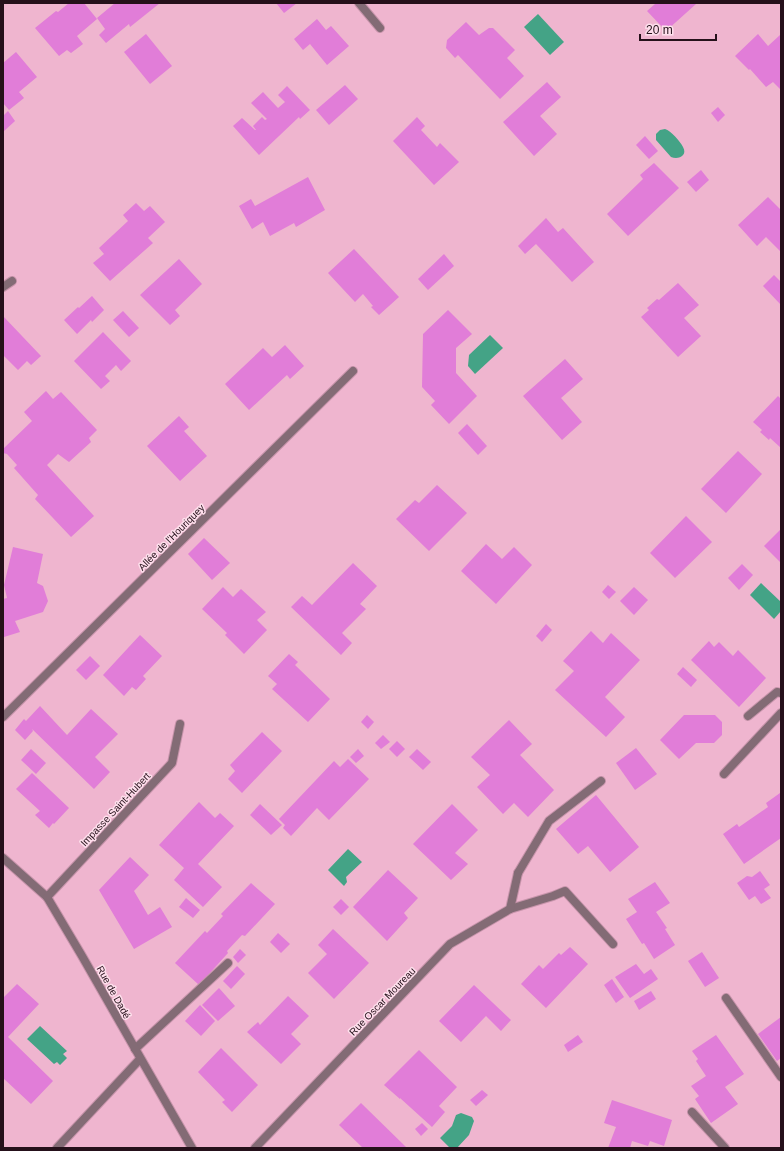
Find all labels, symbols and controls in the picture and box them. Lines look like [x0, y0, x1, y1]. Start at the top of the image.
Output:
scale bar [640, 16, 716, 42]
text: 20 m [646, 23, 673, 37]
street label: Allée de l'Houriquey [136, 502, 207, 573]
street label: Impasse Saint-Hubert [78, 770, 153, 848]
street label: Rue de Dadé [94, 964, 133, 1021]
street label: Rue Oscar Moureau [347, 965, 418, 1038]

